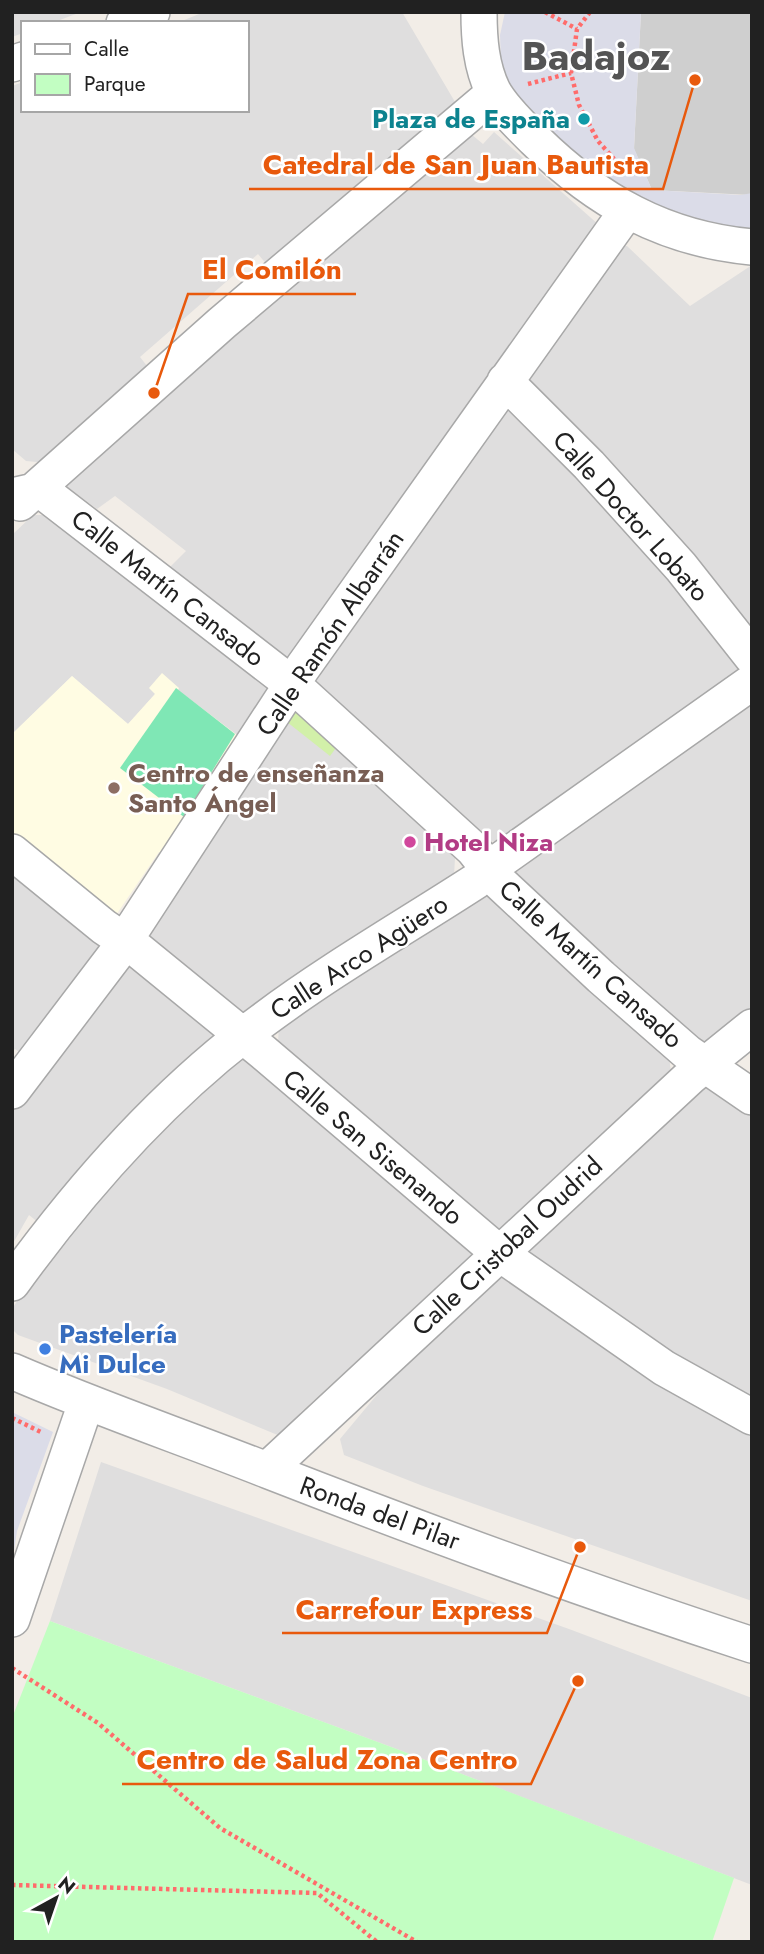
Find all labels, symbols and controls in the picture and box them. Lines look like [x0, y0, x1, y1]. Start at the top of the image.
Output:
legend [21, 21, 248, 112]
district label: Badajoz [521, 27, 671, 85]
text: Calle [84, 34, 129, 64]
text: Parque [84, 69, 146, 99]
place label: Plaza de España [372, 100, 570, 138]
marker: Plaza de España [576, 111, 592, 127]
callout: Catedral de San Juan Bautista [249, 140, 663, 189]
text: Catedral de San Juan Bautista [263, 144, 649, 185]
callout: El Comilón [188, 245, 356, 294]
text: El Comilón [202, 249, 342, 290]
street label: Calle Doctor Lobato [544, 422, 718, 610]
street label: Calle Martín Cansado [63, 500, 273, 676]
street label: Calle Ramón Albarrán [247, 522, 413, 744]
place label: Centro de enseñanza Santo Ángel [128, 754, 385, 822]
marker: Centro de enseñanza Santo Ángel [106, 780, 122, 796]
place label: Hotel Niza [424, 823, 553, 861]
marker: Hotel Niza [402, 834, 418, 850]
street label: Calle Martín Cansado [490, 871, 692, 1057]
street label: Calle Arco Agüero [263, 885, 455, 1029]
street label: Calle San Sisenando [274, 1060, 472, 1234]
street label: Calle Cristobal Oudrid [403, 1147, 611, 1345]
place label: Pastelería Mi Dulce [59, 1315, 177, 1383]
marker: Pastelería Mi Dulce [37, 1341, 53, 1357]
street label: Ronda del Pilar [295, 1466, 465, 1560]
callout: Carrefour Express [282, 1584, 547, 1633]
text: Carrefour Express [295, 1589, 533, 1630]
callout: Centro de Salud Zona Centro [122, 1735, 531, 1784]
text: Centro de Salud Zona Centro [136, 1739, 518, 1780]
north arrow [21, 1863, 91, 1933]
text: N [52, 1870, 81, 1901]

